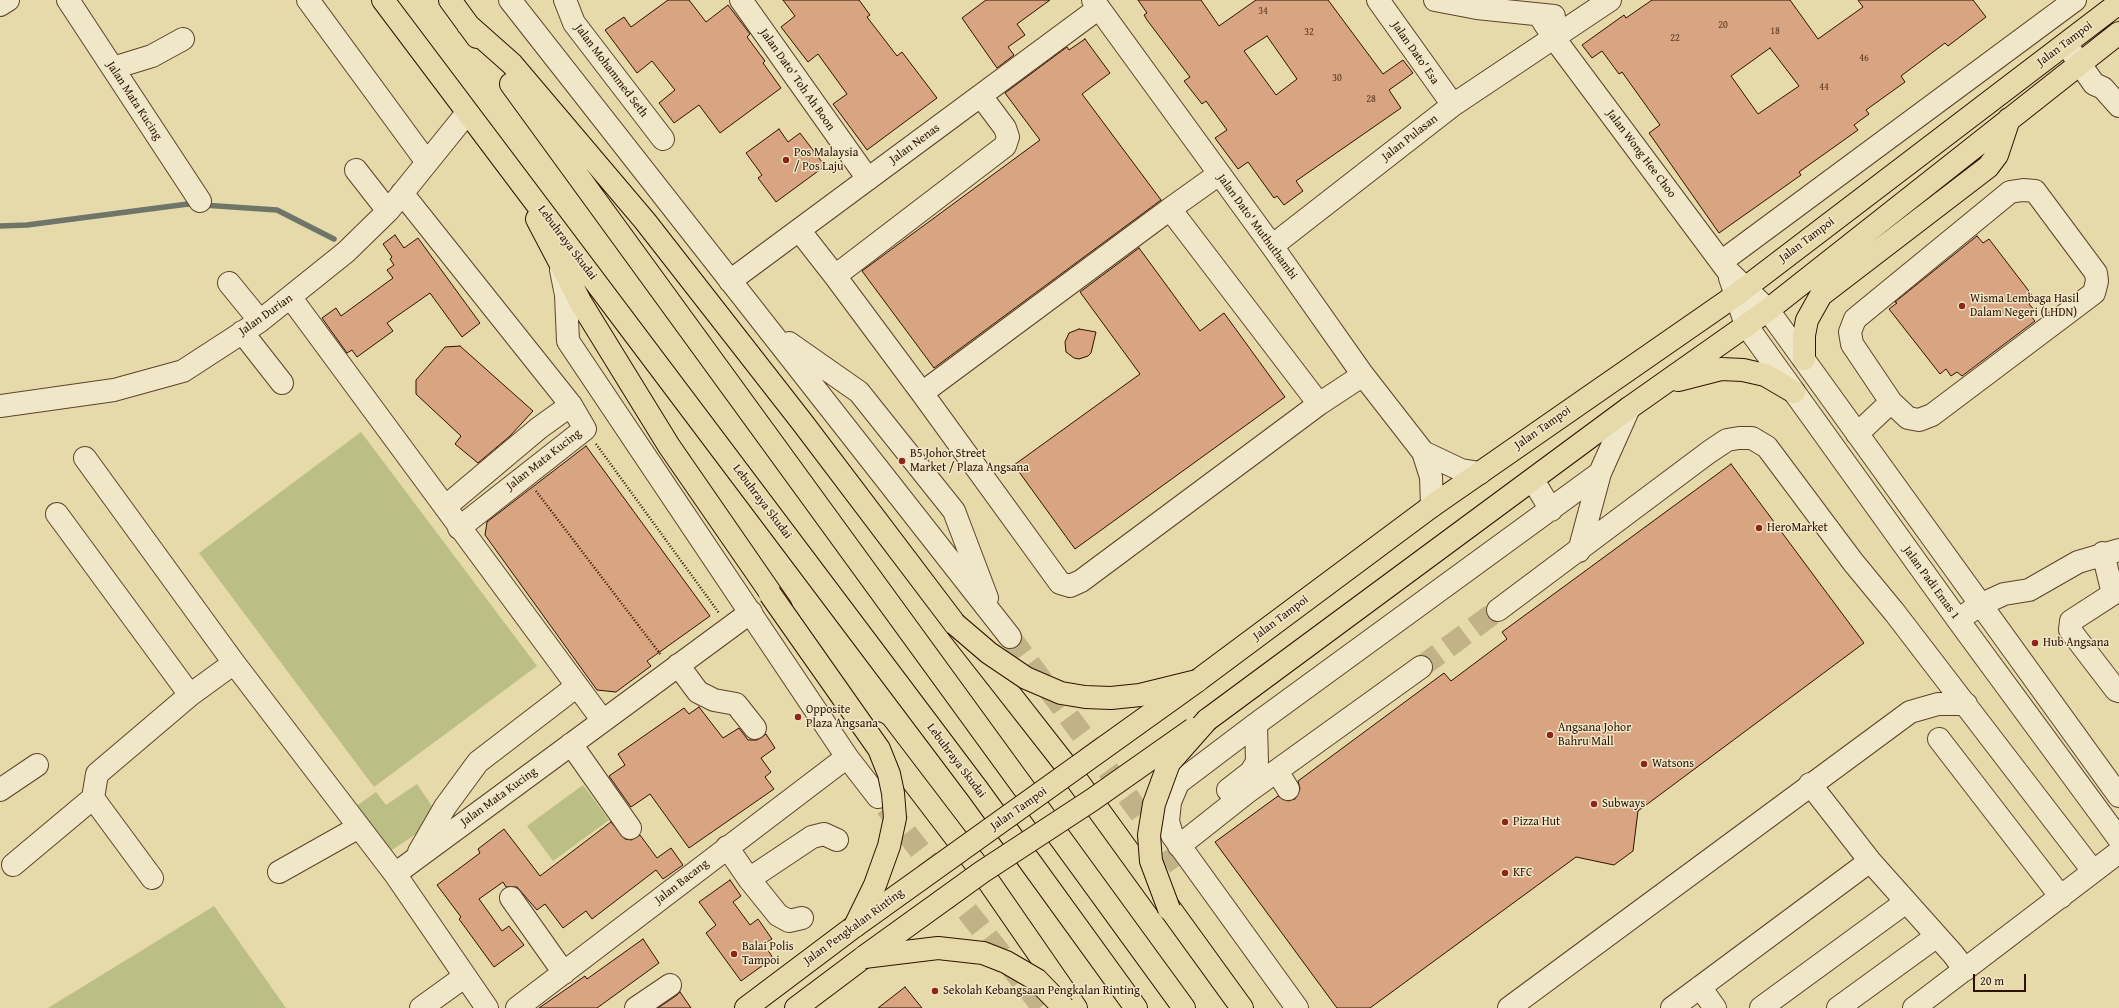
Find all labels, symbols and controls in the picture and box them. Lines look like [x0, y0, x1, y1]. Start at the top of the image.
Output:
house number: 34 [1258, 5, 1268, 17]
street label: Jalan Dato' Esa [1388, 19, 1442, 87]
house number: 20 [1718, 19, 1728, 31]
street label: Jalan Tampoi [2034, 19, 2096, 69]
street label: Jalan Mohammed Seth [571, 22, 651, 120]
house number: 18 [1770, 25, 1780, 37]
street label: Jalan Dato' Toh Ah Boon [756, 26, 838, 134]
house number: 32 [1304, 26, 1314, 38]
house number: 22 [1670, 32, 1680, 44]
house number: 46 [1859, 52, 1869, 64]
street label: Jalan Mata Kucing [103, 59, 165, 143]
house number: 30 [1332, 72, 1342, 84]
house number: 44 [1819, 81, 1829, 93]
house number: 28 [1366, 93, 1376, 105]
street label: Jalan Wong Hee Choo [1603, 107, 1679, 201]
street label: Jalan Pulasan [1379, 112, 1441, 164]
street label: Jalan Nenas [887, 121, 943, 167]
place label: Pos Malaysia / Pos Laju [794, 146, 858, 174]
marker: Pos Malaysia / Pos Laju [781, 155, 791, 165]
street label: Jalan Dato' Muthuthambi [1214, 171, 1300, 283]
street label: Lebuhraya Skudai [534, 203, 600, 283]
street label: Jalan Tampoi [1776, 215, 1838, 265]
street label: Jalan Durian [236, 291, 296, 339]
place label: Wisma Lembaga Hasil Dalam Negeri (LHDN) [1970, 292, 2079, 320]
marker: Wisma Lembaga Hasil Dalam Negeri (LHDN) [1957, 301, 1967, 311]
street label: Jalan Tampoi [1512, 403, 1574, 453]
street label: Jalan Mata Kucing [504, 426, 584, 494]
place label: B5 Johor Street Market / Plaza Angsana [910, 447, 1029, 475]
marker: B5 Johor Street Market / Plaza Angsana [897, 456, 907, 466]
street label: Lebuhraya Skudai [729, 462, 795, 542]
place label: HeroMarket [1767, 521, 1828, 535]
marker: HeroMarket [1754, 523, 1764, 533]
street label: Jalan Padi Emas 1 [1900, 544, 1962, 622]
street label: Jalan Tampoi [1250, 593, 1312, 643]
place label: Hub Angsana [2043, 636, 2109, 650]
marker: Hub Angsana [2030, 638, 2040, 648]
place label: Opposite Plaza Angsana [806, 703, 878, 731]
marker: Opposite Plaza Angsana [793, 712, 803, 722]
street label: Lebuhraya Skudai [923, 721, 989, 801]
place label: Angsana Johor Bahru Mall [1558, 721, 1631, 749]
marker: Angsana Johor Bahru Mall [1545, 730, 1555, 740]
place label: Watsons [1652, 757, 1694, 771]
marker: Watsons [1639, 759, 1649, 769]
street label: Jalan Mata Kucing [458, 764, 540, 830]
street label: Jalan Tampoi [988, 784, 1050, 834]
place label: Subways [1602, 797, 1645, 811]
marker: Subways [1589, 799, 1599, 809]
place label: Pizza Hut [1513, 815, 1560, 829]
marker: Pizza Hut [1500, 817, 1510, 827]
street label: Jalan Bacang [652, 857, 712, 907]
place label: KFC [1513, 866, 1532, 880]
marker: KFC [1500, 868, 1510, 878]
street label: Jalan Pengkalan Rinting [801, 886, 907, 968]
place label: Balai Polis Tampoi [742, 940, 794, 968]
marker: Balai Polis Tampoi [729, 949, 739, 959]
scale bar [1975, 966, 2028, 992]
text: 20 m [1980, 972, 2004, 989]
place label: Sekolah Kebangsaan Pengkalan Rinting [943, 984, 1140, 998]
marker: Sekolah Kebangsaan Pengkalan Rinting [930, 986, 940, 996]

